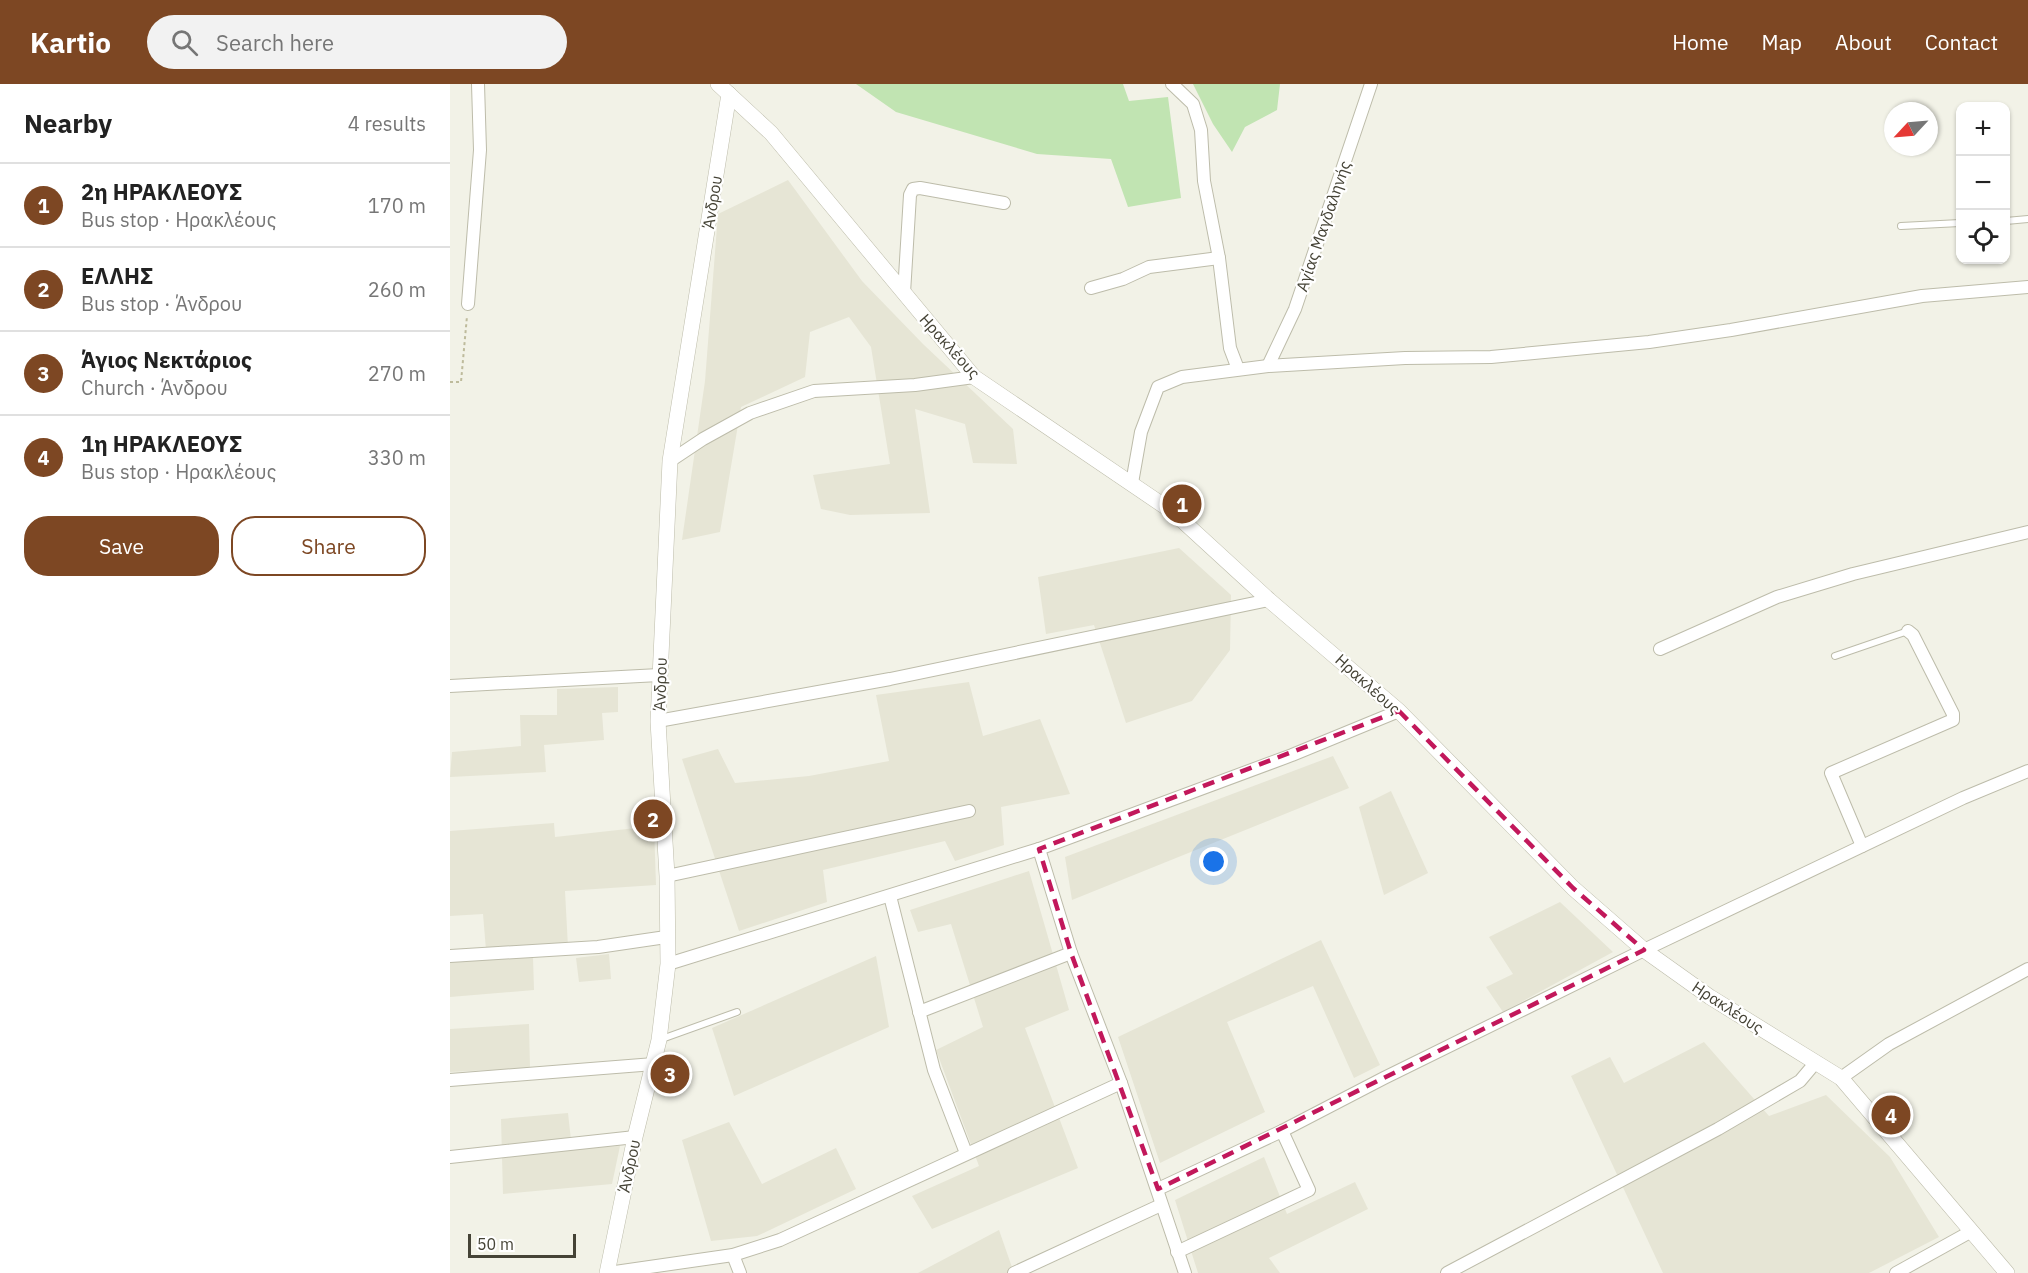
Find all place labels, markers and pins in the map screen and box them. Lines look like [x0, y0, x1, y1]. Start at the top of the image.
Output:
pin: 1 [1162, 482, 1202, 526]
pin: 2 [634, 796, 672, 842]
pin: 3 [650, 1052, 690, 1096]
pin: 4 [1872, 1092, 1910, 1138]

